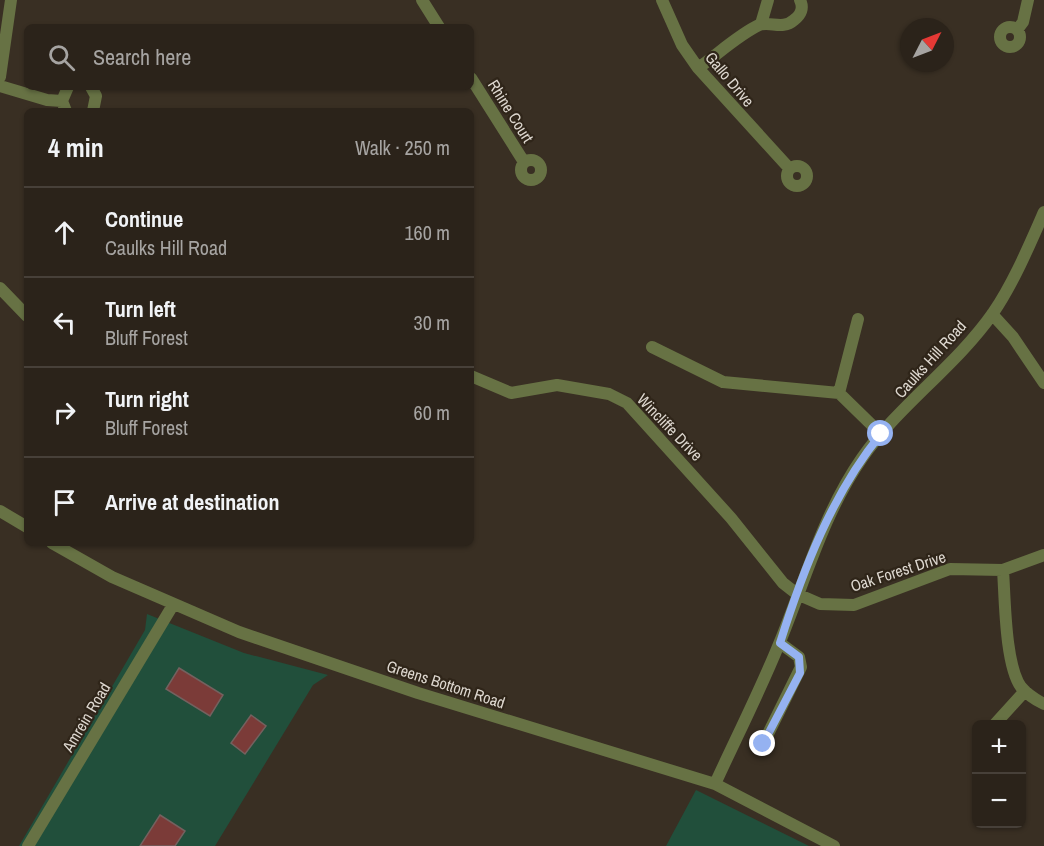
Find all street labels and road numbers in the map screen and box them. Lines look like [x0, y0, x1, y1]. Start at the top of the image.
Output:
street label: Gallo Drive [700, 47, 760, 111]
street label: Rhine Court [483, 75, 539, 147]
street label: Caulks Hill Road [889, 315, 971, 403]
street label: Wincliffe Drive [632, 388, 708, 466]
street label: Oak Forest Drive [847, 545, 949, 597]
street label: Greens Bottom Road [384, 654, 508, 714]
street label: Amrein Road [56, 678, 115, 757]

